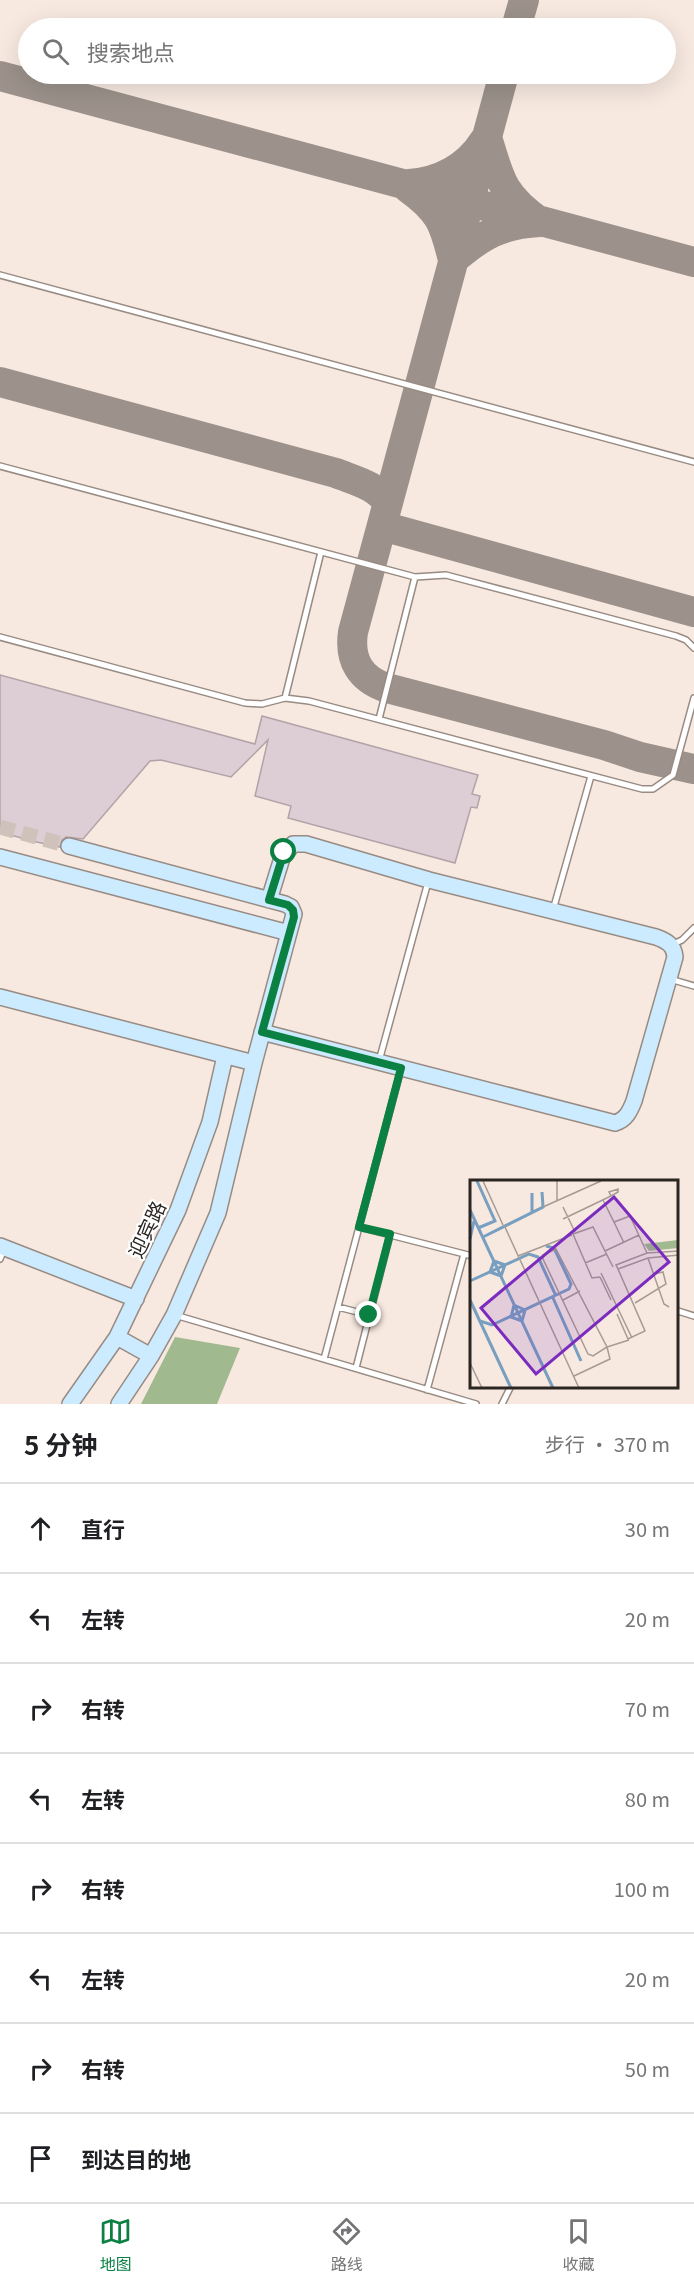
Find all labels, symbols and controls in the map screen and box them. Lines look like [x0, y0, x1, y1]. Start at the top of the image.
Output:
search box [18, 18, 676, 84]
icon: search [39, 35, 72, 68]
text: 搜索地点 [87, 35, 175, 67]
route start [270, 838, 296, 864]
inset map [470, 1180, 679, 1389]
street label: 迎宾路 [120, 1196, 172, 1262]
route end [355, 1301, 381, 1327]
text: 5 分钟 [24, 1425, 97, 1462]
text: 步行 · 370 m [545, 1429, 670, 1458]
icon: ahead [24, 1512, 57, 1545]
text: 直行 [81, 1512, 125, 1544]
text: 30 m [625, 1514, 670, 1543]
icon: left [24, 1602, 57, 1635]
text: 左转 [81, 1602, 125, 1634]
text: 20 m [625, 1604, 670, 1633]
icon: right [24, 1692, 57, 1725]
text: 右转 [81, 1692, 125, 1724]
text: 70 m [625, 1694, 670, 1723]
icon: left [24, 1782, 57, 1815]
text: 左转 [81, 1782, 125, 1814]
text: 80 m [625, 1784, 670, 1813]
icon: right [24, 1872, 57, 1905]
text: 右转 [81, 1872, 125, 1904]
text: 100 m [614, 1874, 670, 1903]
icon: left [24, 1962, 57, 1995]
text: 左转 [81, 1962, 125, 1994]
text: 20 m [625, 1964, 670, 1993]
icon: right [24, 2052, 57, 2085]
text: 右转 [81, 2052, 125, 2084]
text: 50 m [625, 2054, 670, 2083]
icon: arrive [24, 2142, 57, 2175]
text: 到达目的地 [81, 2142, 191, 2174]
tab: 地图 [99, 2215, 132, 2275]
tab: 路线 [330, 2215, 363, 2275]
tab: 收藏 [562, 2215, 595, 2275]

